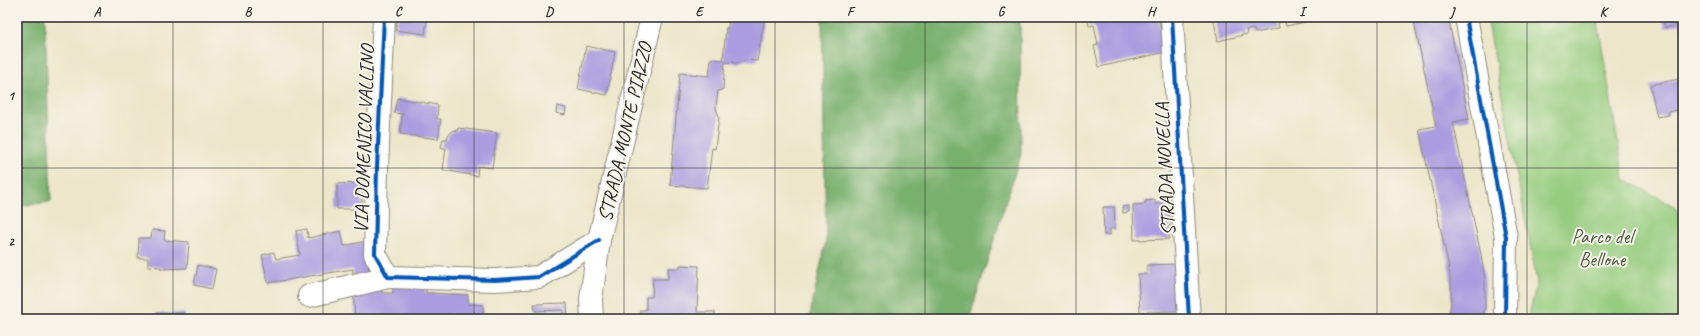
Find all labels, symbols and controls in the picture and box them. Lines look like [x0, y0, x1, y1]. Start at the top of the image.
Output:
text: A [94, 4, 102, 20]
text: B [245, 4, 253, 20]
text: C [395, 4, 403, 20]
text: D [545, 4, 554, 20]
text: E [696, 4, 705, 20]
text: F [847, 4, 856, 20]
text: G [998, 4, 1006, 20]
text: H [1147, 4, 1157, 20]
text: I [1299, 4, 1308, 20]
text: J [1449, 4, 1456, 20]
text: K [1600, 4, 1610, 20]
street label: STRADA MONTE PIAZZO [592, 38, 658, 223]
street label: VIA DOMENICO VALLINO [348, 42, 380, 234]
text: 1 [8, 88, 16, 104]
street label: STRADA NOVELLA [1149, 101, 1181, 236]
park label: Parco del Bellone [1571, 224, 1636, 272]
text: 2 [8, 234, 15, 250]

